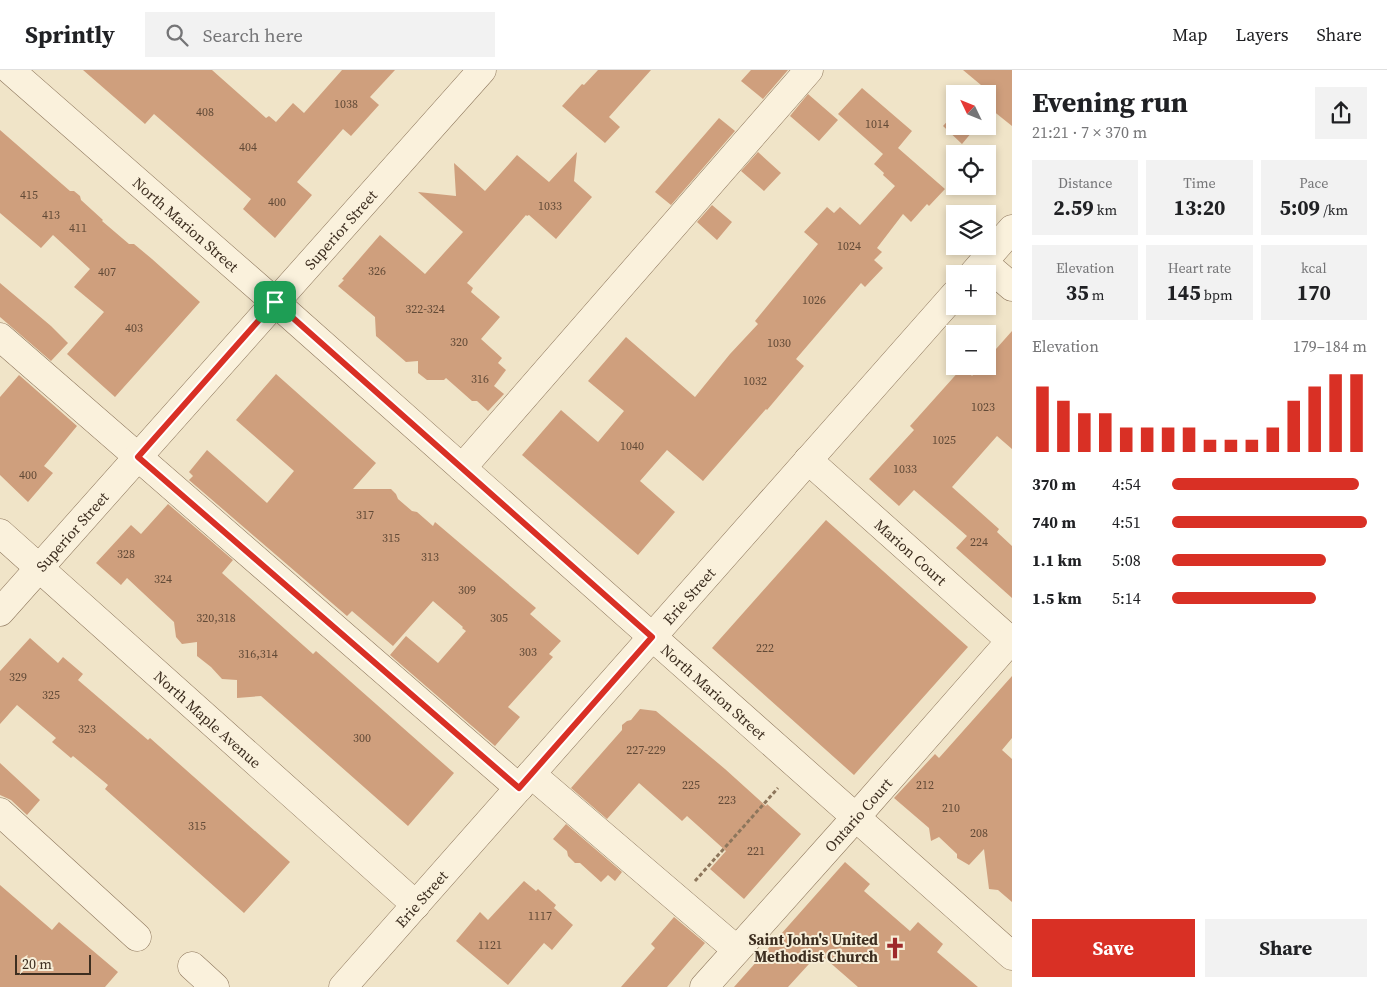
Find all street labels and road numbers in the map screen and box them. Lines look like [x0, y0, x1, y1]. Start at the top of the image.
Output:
street label: North Marion Street [129, 172, 244, 276]
street label: Superior Street [299, 185, 381, 274]
street label: Superior Street [31, 487, 113, 576]
street label: Marion Court [870, 514, 952, 590]
street label: Erie Street [658, 563, 720, 629]
street label: North Marion Street [657, 639, 771, 744]
street label: North Maple Avenue [150, 665, 266, 773]
street label: Ontario Court [819, 773, 896, 856]
street label: Erie Street [390, 865, 452, 932]

